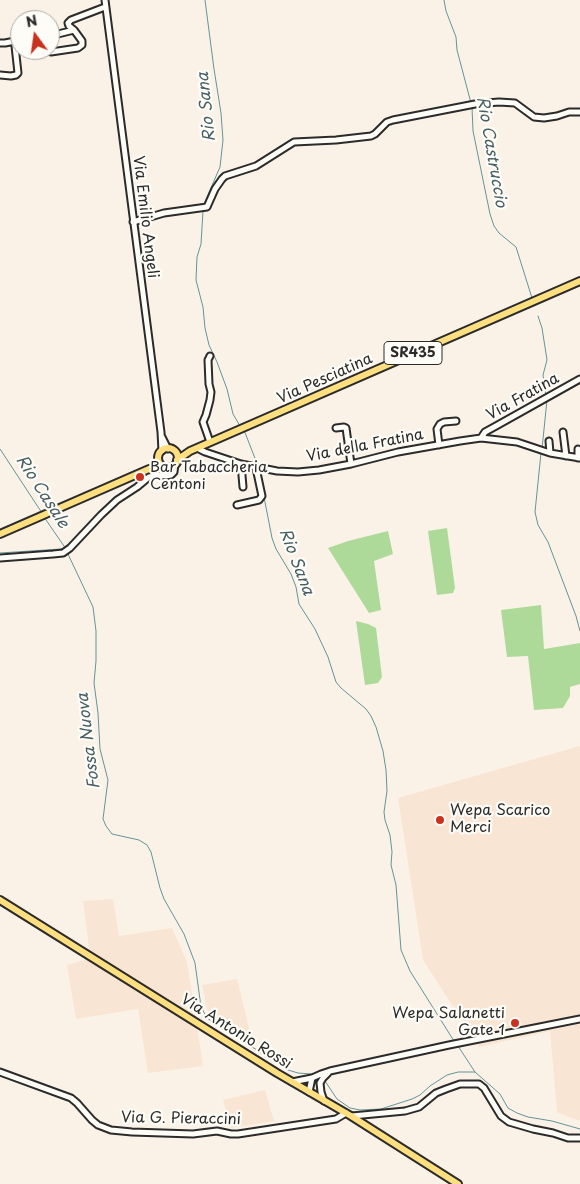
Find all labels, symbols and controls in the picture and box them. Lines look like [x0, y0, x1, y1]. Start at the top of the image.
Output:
text: N [24, 9, 39, 32]
north arrow [10, 10, 60, 60]
water label: Rio Sana [194, 71, 220, 143]
water label: Rio Castruccio [472, 95, 510, 209]
street label: Via Emilio Angeli [129, 155, 161, 279]
road number: SR435 [384, 342, 442, 364]
street label: Via Pesciatina [275, 350, 375, 408]
street label: Via Fratina [484, 370, 562, 424]
street label: Via della Fratina [305, 426, 425, 466]
water label: Rio Casale [11, 452, 73, 532]
place label: Bar Tabaccheria Centoni [150, 459, 267, 494]
marker: Bar Tabaccheria Centoni [134, 471, 146, 483]
water label: Rio Sana [274, 526, 318, 598]
water label: Fossa Nuova [74, 692, 104, 790]
place label: Wepa Scarico Merci [450, 802, 550, 837]
marker: Wepa Scarico Merci [434, 814, 446, 826]
street label: Via Antonio Rossi [177, 991, 295, 1073]
place label: Wepa Salanetti Gate 1 [392, 1005, 505, 1040]
marker: Wepa Salanetti Gate 1 [509, 1017, 521, 1029]
street label: Via G. Pieraccini [121, 1109, 241, 1129]

